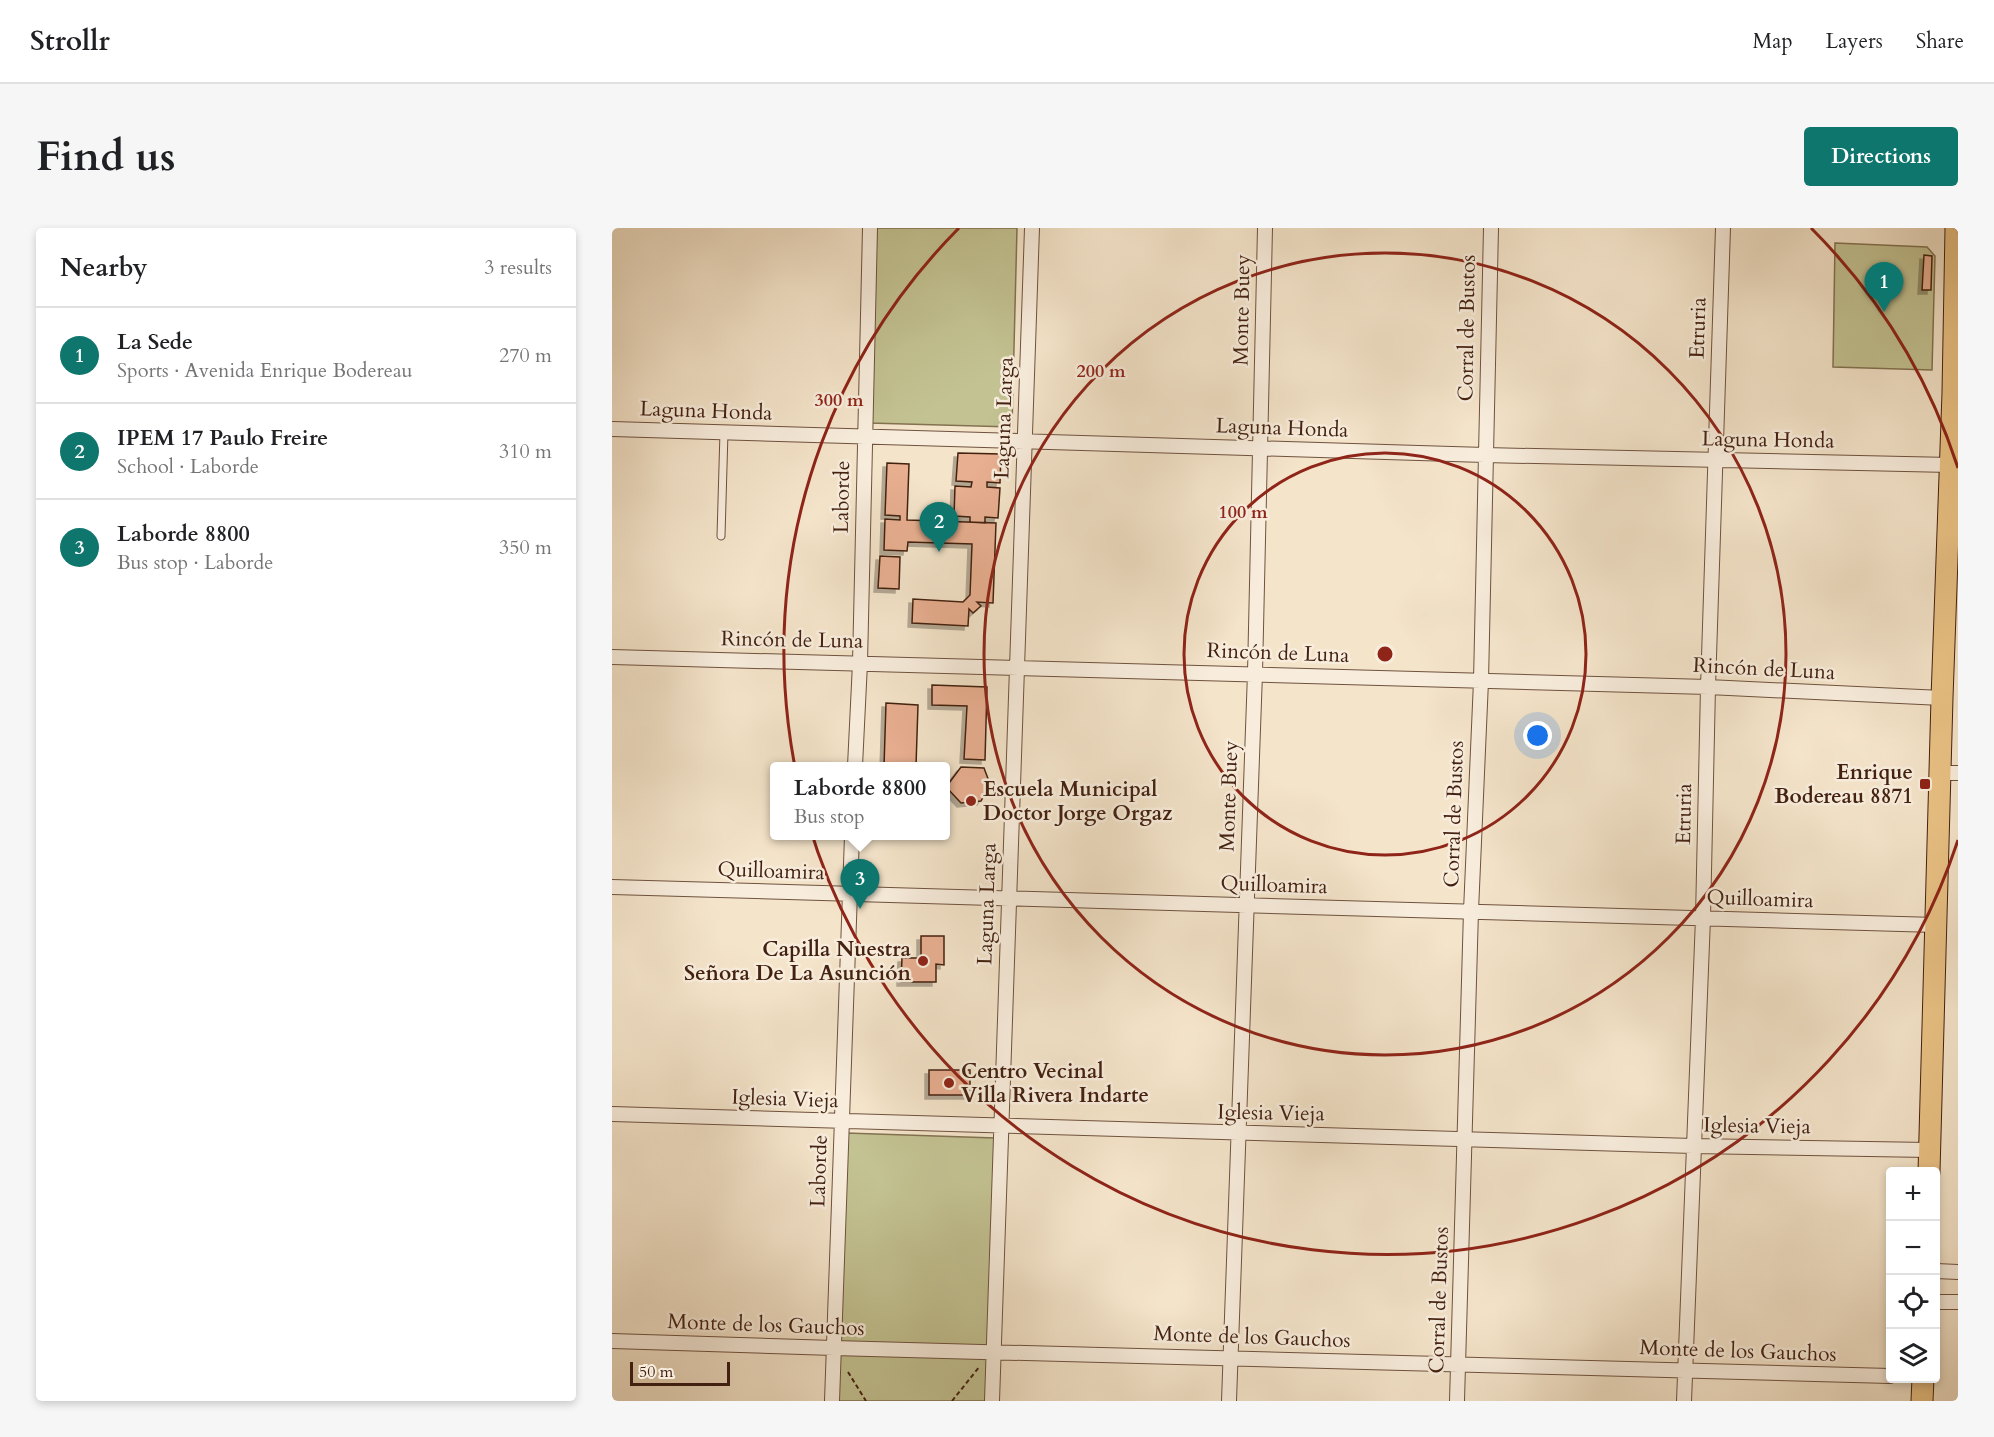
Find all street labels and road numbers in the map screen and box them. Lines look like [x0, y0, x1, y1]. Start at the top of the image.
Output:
street label: Monte Buey [1227, 254, 1257, 366]
street label: Corral de Bustos [1451, 254, 1483, 402]
street label: Etruria [1682, 297, 1714, 359]
street label: Laguna Larga [987, 357, 1021, 479]
street label: Laguna Honda [639, 394, 773, 428]
street label: Laguna Honda [1215, 411, 1349, 445]
street label: Laguna Honda [1701, 424, 1835, 456]
street label: Laborde [827, 460, 857, 534]
street label: Rincón de Luna [721, 624, 863, 656]
street label: Rincón de Luna [1206, 636, 1350, 670]
street label: Rincón de Luna [1692, 651, 1836, 687]
street label: Monte Buey [1213, 740, 1245, 852]
street label: Corral de Bustos [1437, 740, 1471, 888]
street label: Etruria [1669, 783, 1699, 845]
street label: Laguna Larga [970, 843, 1004, 965]
street label: Quilloamira [717, 855, 825, 887]
street label: Quilloamira [1220, 869, 1328, 901]
street label: Quilloamira [1706, 883, 1814, 915]
street label: Iglesia Vieja [731, 1083, 839, 1115]
street label: Iglesia Vieja [1217, 1098, 1325, 1128]
street label: Iglesia Vieja [1703, 1111, 1811, 1141]
street label: Laborde [803, 1134, 835, 1208]
street label: Corral de Bustos [1422, 1226, 1456, 1374]
street label: Monte de los Gauchos [667, 1307, 865, 1343]
street label: Monte de los Gauchos [1153, 1319, 1351, 1355]
street label: Monte de los Gauchos [1639, 1333, 1837, 1369]

